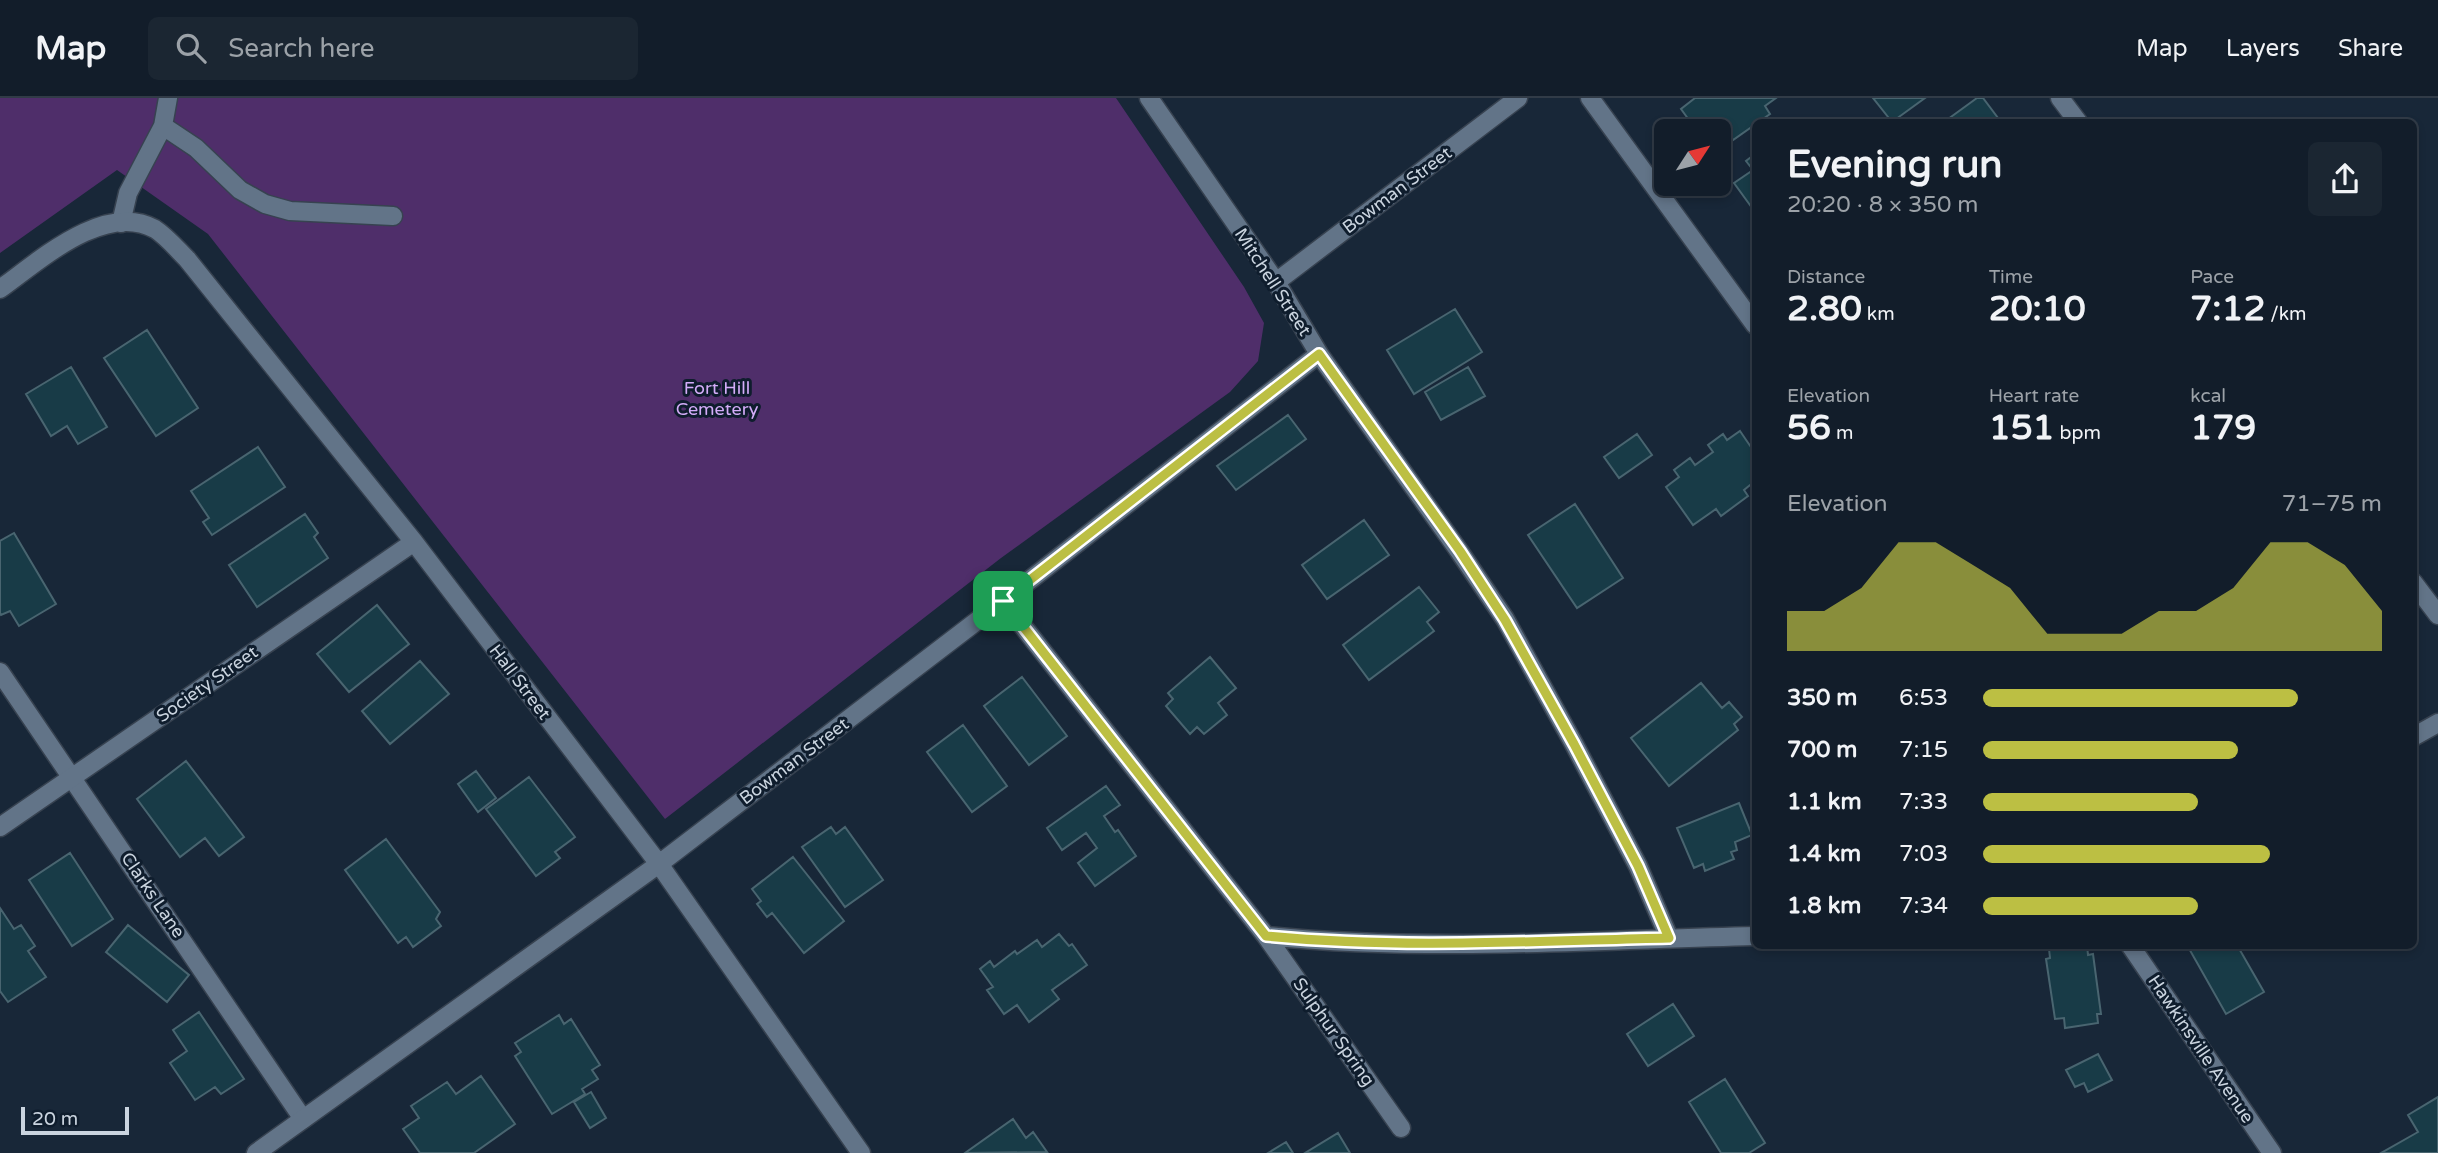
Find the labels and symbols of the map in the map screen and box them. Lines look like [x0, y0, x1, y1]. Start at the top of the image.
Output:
north arrow [1654, 119, 1731, 196]
street label: Bowman Street [1338, 142, 1456, 238]
street label: Mitchell Street [1230, 224, 1316, 340]
park label: Fort Hill Cemetery [676, 377, 759, 420]
pin [973, 571, 1033, 631]
street label: Hall Street [484, 640, 556, 724]
street label: Society Street [152, 641, 262, 727]
street label: Bowman Street [735, 713, 853, 809]
street label: Clarks Lane [116, 848, 190, 942]
street label: Hawkinsville Avenue [2143, 971, 2259, 1127]
street label: Sulphur Spring [1289, 974, 1379, 1090]
scale bar [21, 1104, 130, 1136]

